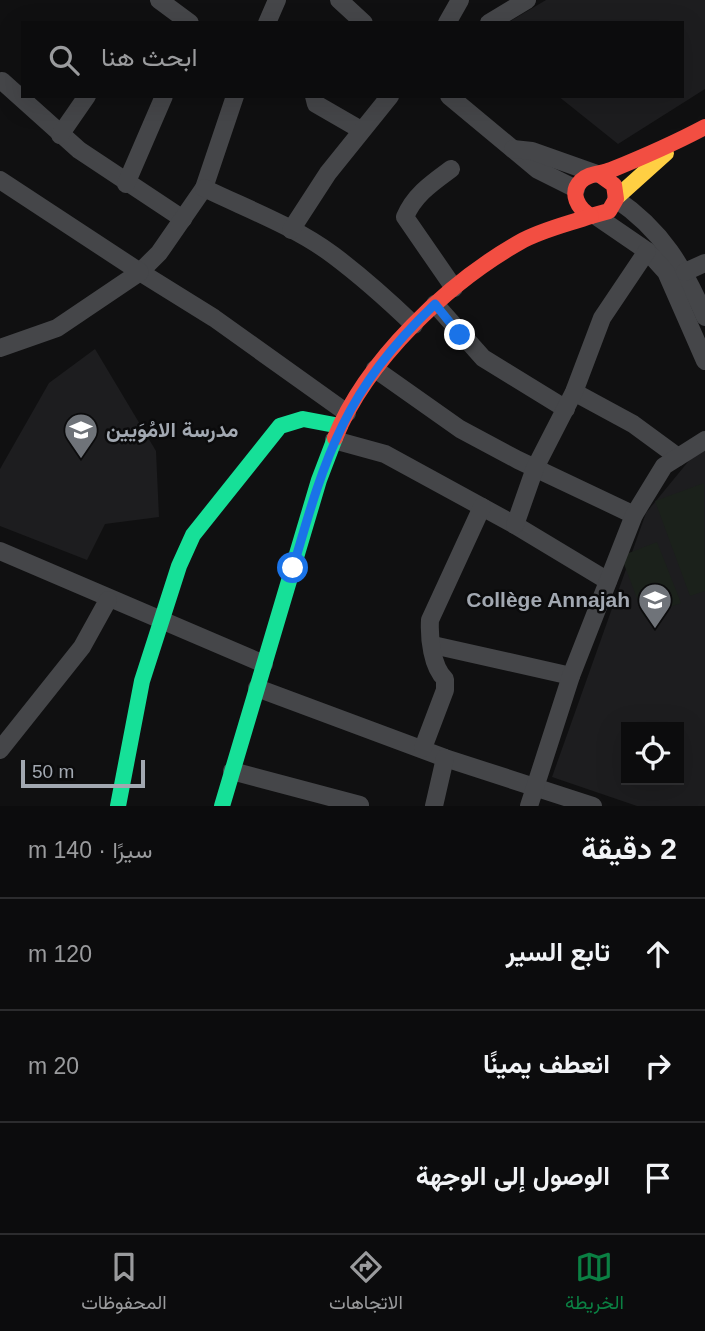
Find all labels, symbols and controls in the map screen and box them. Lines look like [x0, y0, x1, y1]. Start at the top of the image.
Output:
search box [21, 21, 684, 98]
icon: search [45, 41, 83, 79]
text: ابحث هنا [101, 42, 197, 72]
route end [444, 319, 475, 350]
school or university icon: مدرسة الامُوَيين [62, 411, 100, 460]
place label: مدرسة الامُوَيين [106, 418, 238, 443]
route start [277, 552, 308, 583]
school or university icon: Collège Annajah [636, 581, 674, 630]
place label: Collège Annajah [466, 588, 630, 611]
map controls [621, 722, 684, 785]
button: locate [621, 722, 684, 785]
scale bar [21, 757, 145, 789]
text: 50 m [32, 761, 74, 782]
text: 2 دقيقة [581, 832, 677, 865]
text: سيرًا · 140 m [28, 837, 152, 863]
icon: ahead [639, 935, 677, 973]
text: تابع السير [506, 937, 610, 967]
text: 120 m [28, 941, 92, 967]
icon: right [639, 1047, 677, 1085]
text: انعطف يمينًا [483, 1049, 610, 1079]
text: 20 m [28, 1053, 79, 1079]
icon: arrive [639, 1159, 677, 1197]
text: الوصول إلى الوجهة [416, 1161, 610, 1191]
tab: المحفوظات [81, 1248, 167, 1319]
tab: الاتجاهات [329, 1248, 403, 1319]
tab: الخريطة [565, 1248, 624, 1319]

